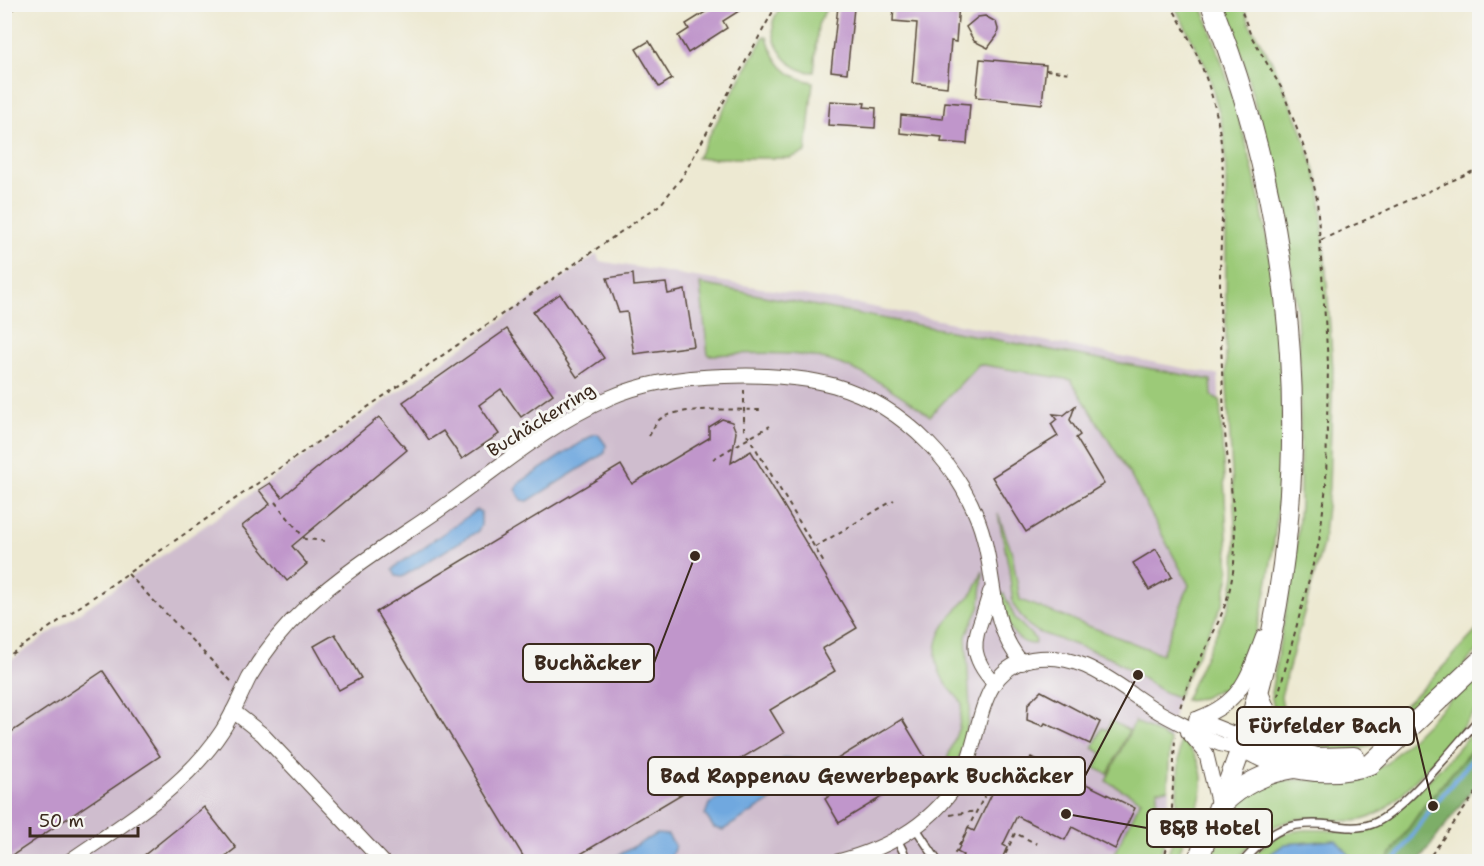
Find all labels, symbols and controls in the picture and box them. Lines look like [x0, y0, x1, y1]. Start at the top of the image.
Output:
street label: Buchäckerring [483, 377, 599, 463]
callout: Buchäcker [523, 644, 654, 682]
text: Buchäcker [534, 650, 642, 676]
callout: Fürfelder Bach [1237, 707, 1414, 745]
text: Fürfelder Bach [1248, 713, 1402, 739]
callout: Bad Rappenau Gewerbepark Buchäcker [648, 757, 1085, 795]
text: Bad Rappenau Gewerbepark Buchäcker [660, 763, 1074, 789]
scale bar [30, 800, 138, 838]
text: 50 m [39, 809, 84, 833]
callout: B&B Hotel [1147, 809, 1272, 847]
text: B&B Hotel [1159, 815, 1261, 841]

